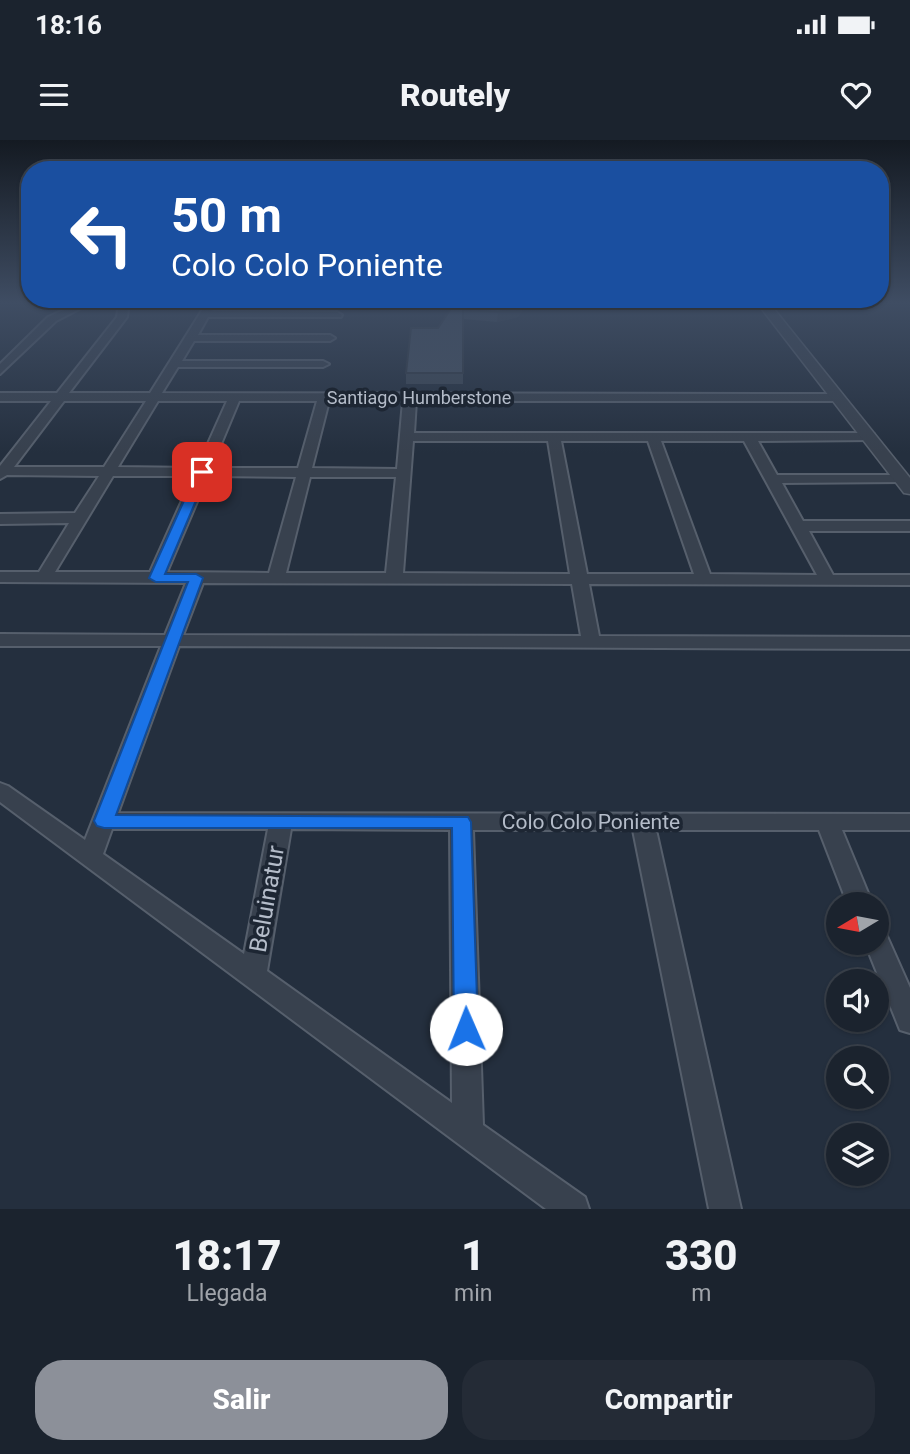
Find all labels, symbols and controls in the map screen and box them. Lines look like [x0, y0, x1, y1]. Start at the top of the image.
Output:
text: 18:16 [35, 10, 102, 40]
icon: menu [35, 76, 73, 114]
text: Routely [400, 76, 510, 114]
icon: heart [837, 76, 875, 114]
text: 50 m [171, 187, 282, 244]
icon: left [56, 189, 147, 280]
text: Colo Colo Poniente [171, 246, 443, 284]
street label: Santiago Humberstone [327, 387, 511, 408]
pin [172, 442, 232, 502]
icon: arrive [183, 453, 221, 491]
street label: Colo Colo Poniente [502, 810, 680, 834]
street label: Beluinatur [244, 843, 290, 955]
north arrow [826, 892, 889, 956]
map controls [826, 892, 889, 1186]
button: sound [826, 969, 889, 1032]
position arrow [429, 992, 503, 1066]
button: search [826, 1046, 889, 1109]
button: layers [826, 1123, 889, 1186]
text: 18:17 [172, 1231, 282, 1280]
text: 1 [461, 1231, 485, 1280]
text: 330 [665, 1231, 738, 1280]
text: Llegada [186, 1280, 268, 1307]
text: min [454, 1280, 492, 1307]
text: m [691, 1280, 711, 1307]
button: Salir [35, 1360, 448, 1440]
button: Compartir [462, 1360, 875, 1440]

